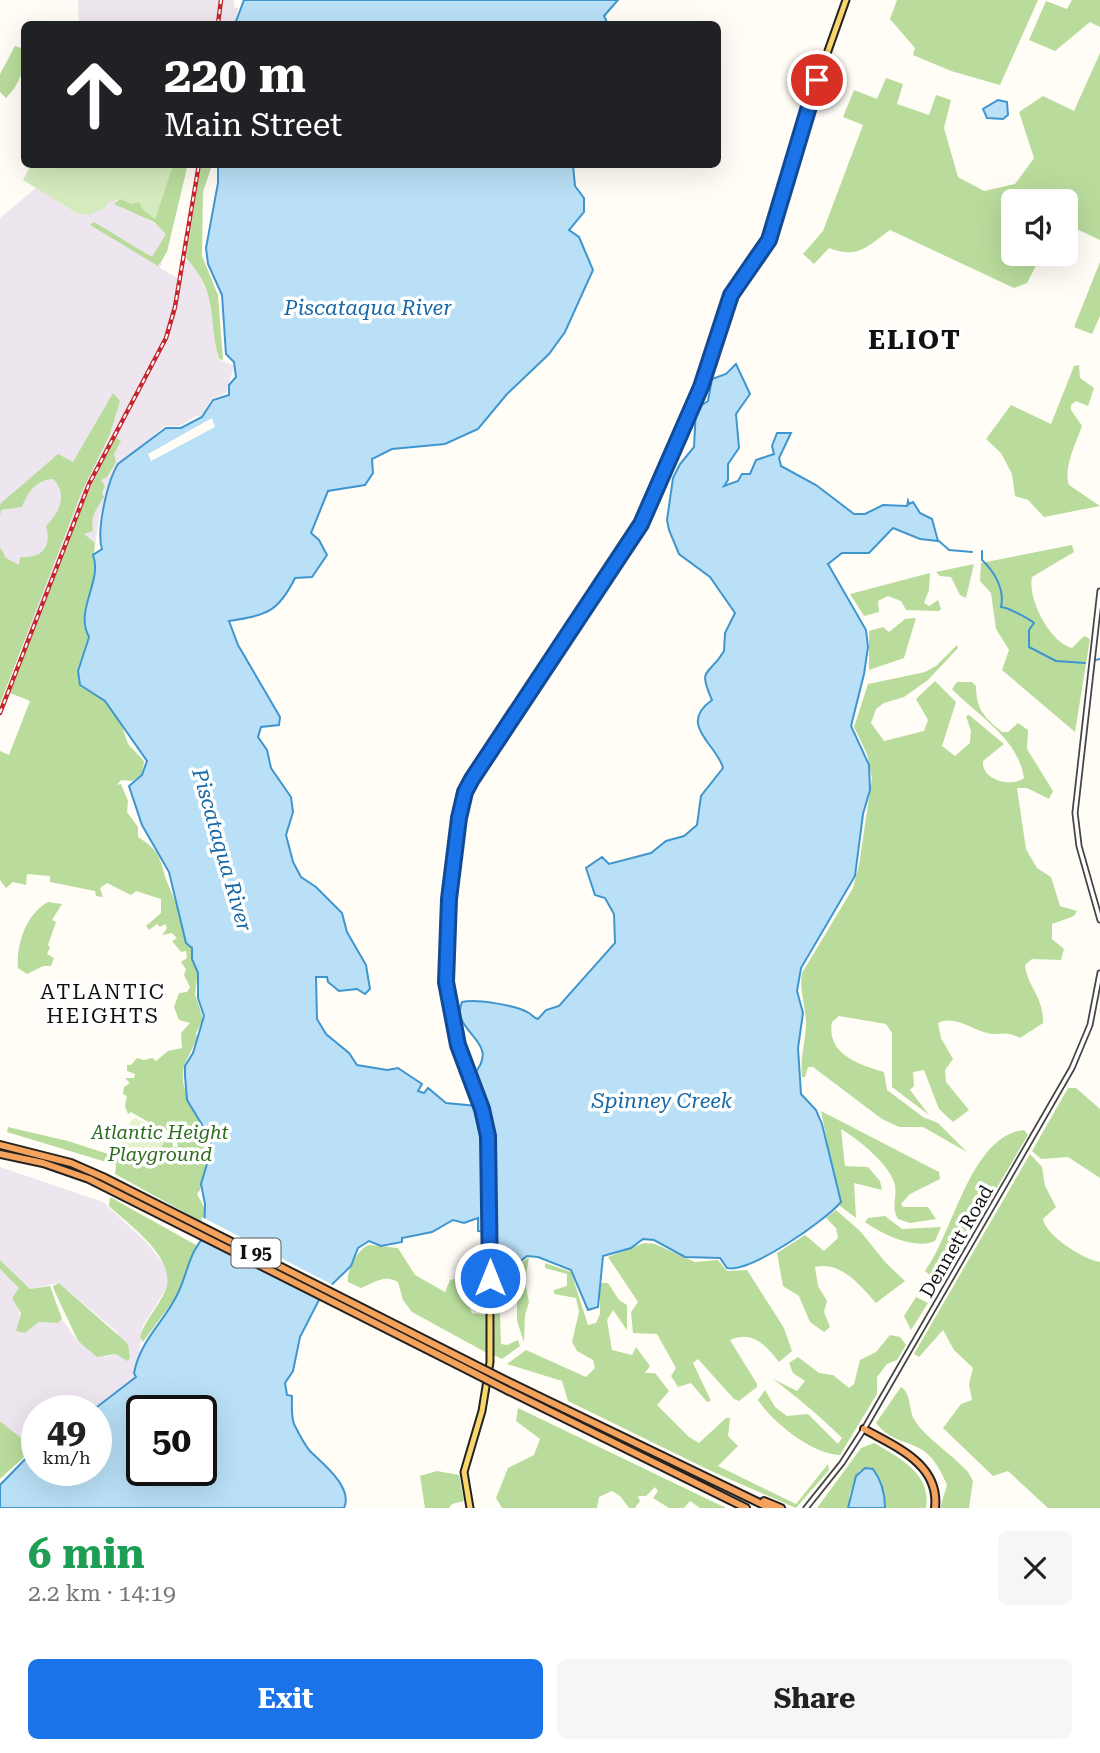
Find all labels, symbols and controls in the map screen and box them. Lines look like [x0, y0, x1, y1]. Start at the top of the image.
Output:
text: 220 m [164, 47, 306, 104]
icon: ahead [49, 49, 140, 140]
pin [787, 50, 847, 110]
icon: arrive [798, 61, 836, 99]
text: Main Street [164, 106, 342, 144]
map controls [1001, 189, 1078, 266]
button: sound [1001, 189, 1078, 266]
water label: Piscataqua River [283, 296, 452, 320]
district label: ELIOT [868, 325, 962, 355]
water label: Piscataqua River [187, 765, 257, 934]
district label: ATLANTIC HEIGHTS [40, 980, 166, 1028]
water label: Spinney Creek [591, 1089, 733, 1113]
park label: Atlantic Height Playground [90, 1121, 229, 1166]
street label: Dennett Road [915, 1181, 998, 1302]
road number: I 95 [232, 1238, 280, 1268]
position arrow [453, 1241, 527, 1315]
speed limit sign: 50 [126, 1395, 217, 1486]
text: 49 [47, 1411, 86, 1452]
text: km/h [42, 1447, 91, 1468]
text: 6 min [28, 1529, 145, 1578]
button: close [998, 1531, 1072, 1605]
text: 2.2 km · 14:19 [28, 1580, 176, 1607]
button: Exit [28, 1659, 543, 1739]
button: Share [557, 1659, 1072, 1739]

